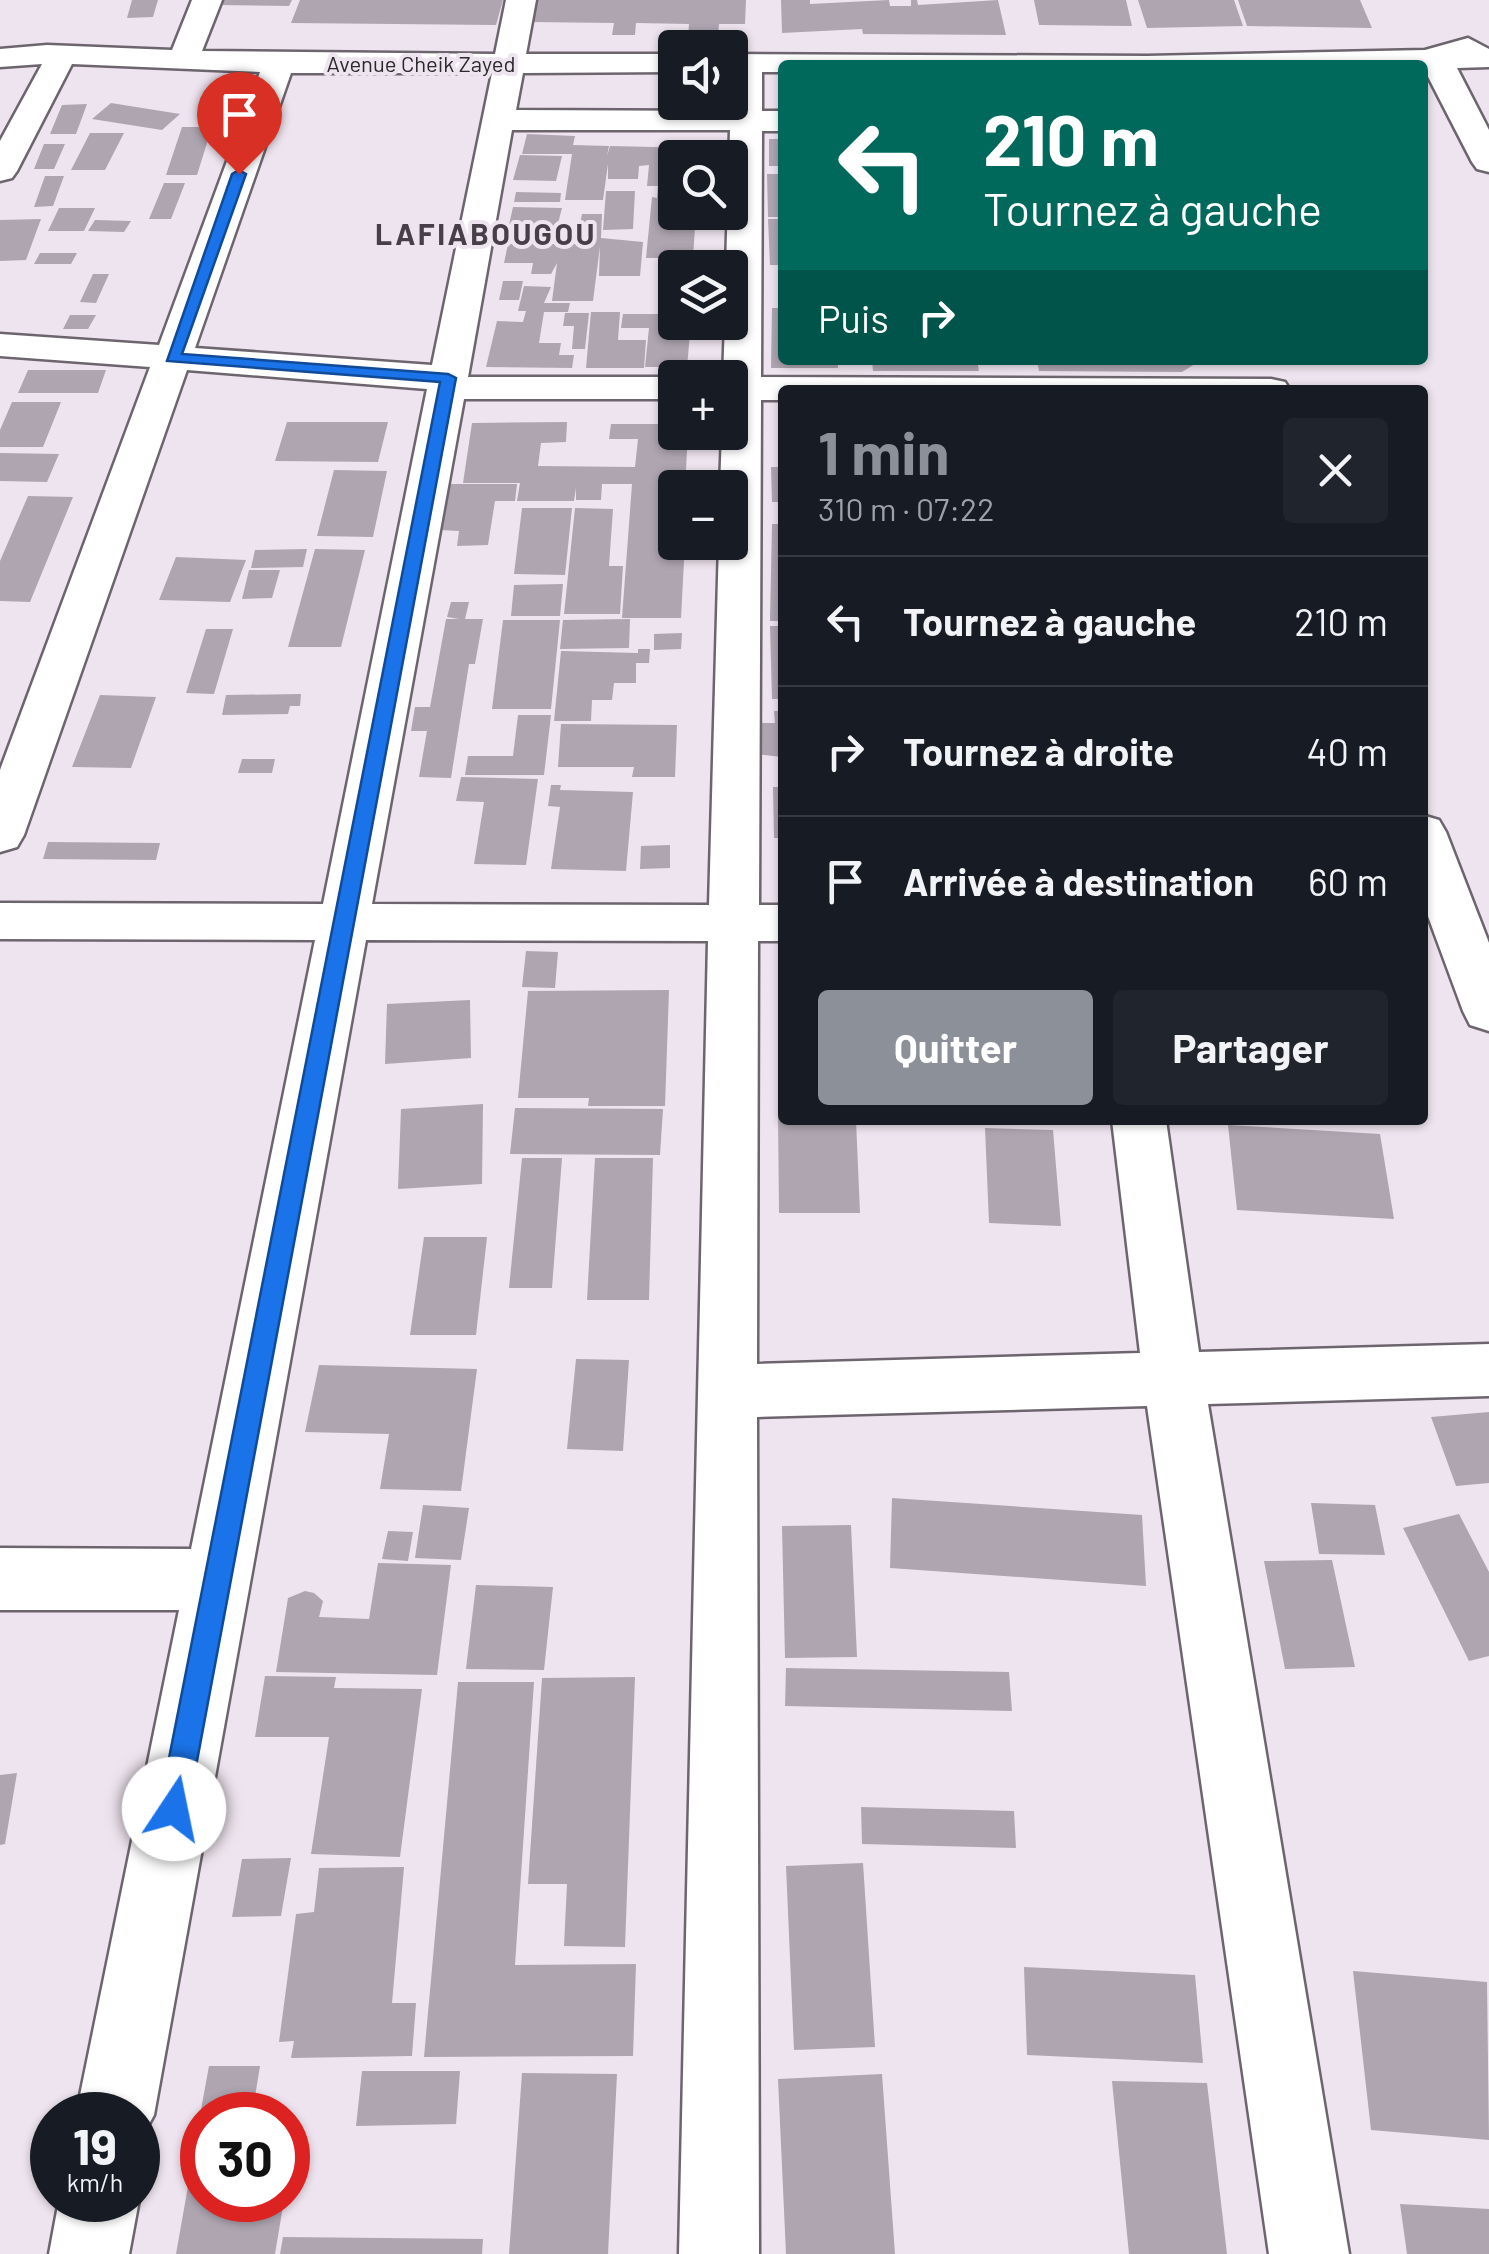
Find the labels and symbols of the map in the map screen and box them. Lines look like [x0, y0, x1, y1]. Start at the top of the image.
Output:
street label: Avenue Cheik Zayed [327, 50, 515, 76]
pin [197, 72, 282, 175]
district label: LAFIABOUGOU [375, 215, 597, 251]
position arrow [122, 1757, 226, 1861]
speed limit sign: 30 [180, 2092, 310, 2222]

